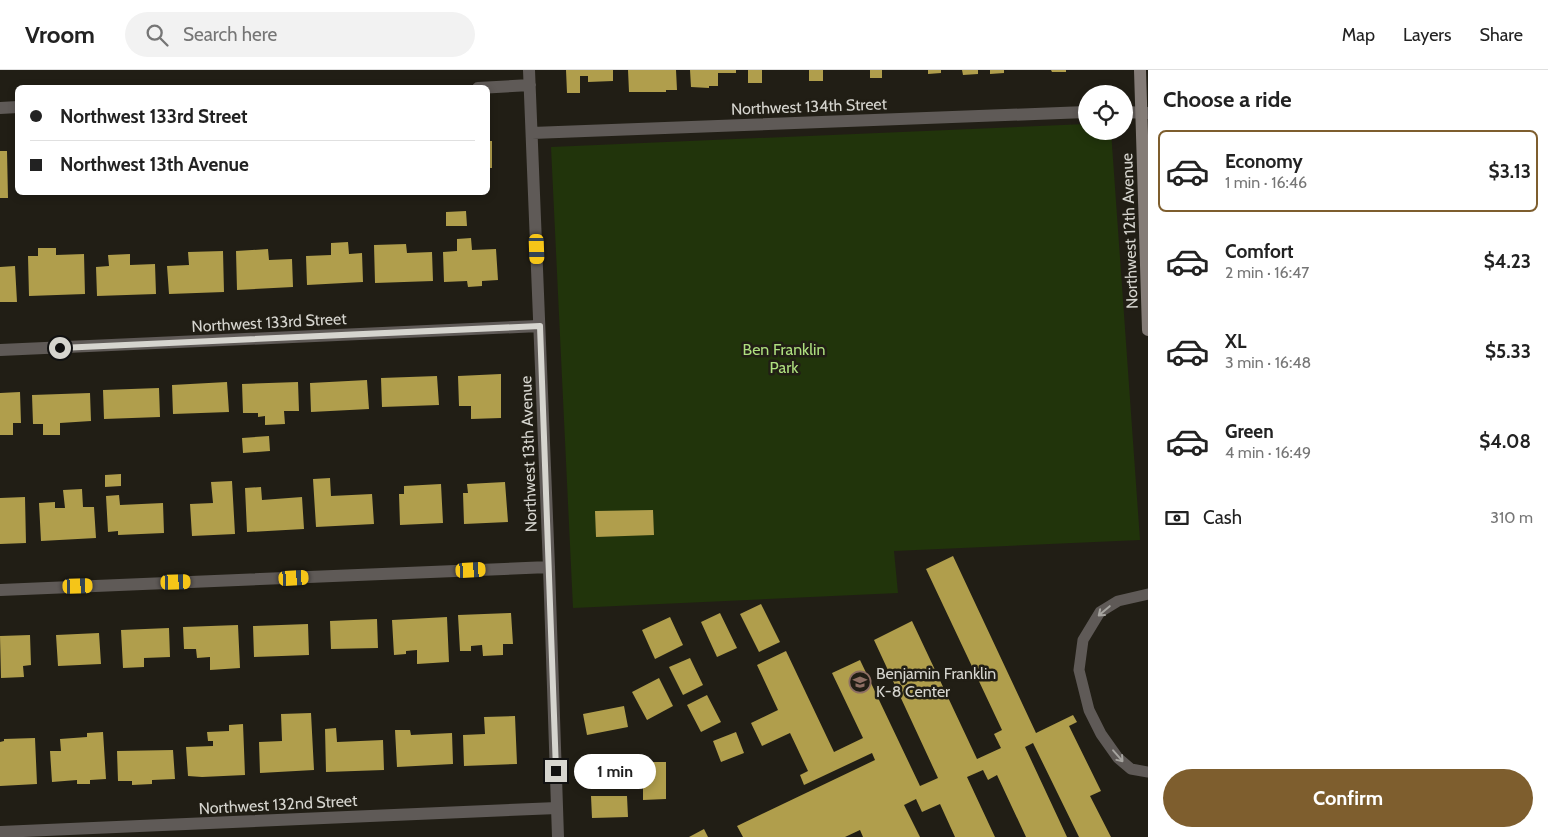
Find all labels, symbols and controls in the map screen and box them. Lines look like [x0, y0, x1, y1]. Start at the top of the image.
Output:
search box [125, 12, 475, 57]
text: Vroom [25, 20, 95, 49]
icon: search [143, 21, 171, 49]
text: Search here [183, 23, 277, 46]
text: Map [1342, 24, 1375, 46]
text: Layers [1403, 24, 1452, 46]
text: Share [1480, 24, 1523, 46]
map controls [1078, 85, 1133, 140]
button: locate [1078, 85, 1133, 140]
text: Choose a ride [1163, 86, 1292, 113]
street label: Northwest 134th Street [731, 94, 888, 119]
text: Northwest 133rd Street [60, 105, 248, 128]
icon: car [1165, 149, 1210, 194]
text: Economy [1225, 150, 1303, 173]
text: Northwest 13th Avenue [60, 153, 249, 176]
street label: Northwest 12th Avenue [1117, 153, 1142, 309]
text: $3.13 [1489, 160, 1531, 183]
text: 1 min · 16:46 [1225, 173, 1307, 192]
car [528, 234, 545, 264]
icon: car [1165, 239, 1210, 284]
text: Comfort [1225, 240, 1294, 263]
text: $4.23 [1484, 250, 1531, 273]
text: 2 min · 16:47 [1225, 263, 1309, 282]
street label: Northwest 133rd Street [191, 309, 348, 336]
icon: car [1165, 329, 1210, 374]
text: XL [1225, 330, 1246, 353]
route start [49, 337, 71, 359]
park label: Ben Franklin Park [743, 340, 825, 377]
text: $5.33 [1485, 340, 1531, 363]
text: 3 min · 16:48 [1225, 353, 1311, 372]
street label: Northwest 13th Avenue [516, 375, 541, 532]
icon: car [1165, 419, 1210, 464]
text: Green [1225, 420, 1274, 443]
text: $4.08 [1479, 430, 1531, 453]
text: 4 min · 16:49 [1225, 443, 1311, 462]
icon: cash [1163, 504, 1191, 532]
text: Cash [1203, 506, 1242, 529]
text: 310 m [1490, 508, 1533, 527]
car [455, 562, 486, 578]
car [278, 570, 309, 586]
car [160, 574, 191, 590]
car [62, 578, 93, 594]
one-way arrow [1097, 606, 1110, 617]
place label: Benjamin Franklin K-8 Center [876, 664, 996, 701]
school or university icon: Benjamin Franklin K-8 Center [848, 670, 872, 694]
one-way arrow [1112, 750, 1123, 763]
callout: 1 min [574, 754, 656, 788]
route end [545, 760, 567, 782]
text: 1 min [597, 762, 633, 781]
button: Confirm [1163, 769, 1533, 827]
street label: Northwest 132nd Street [198, 791, 358, 818]

